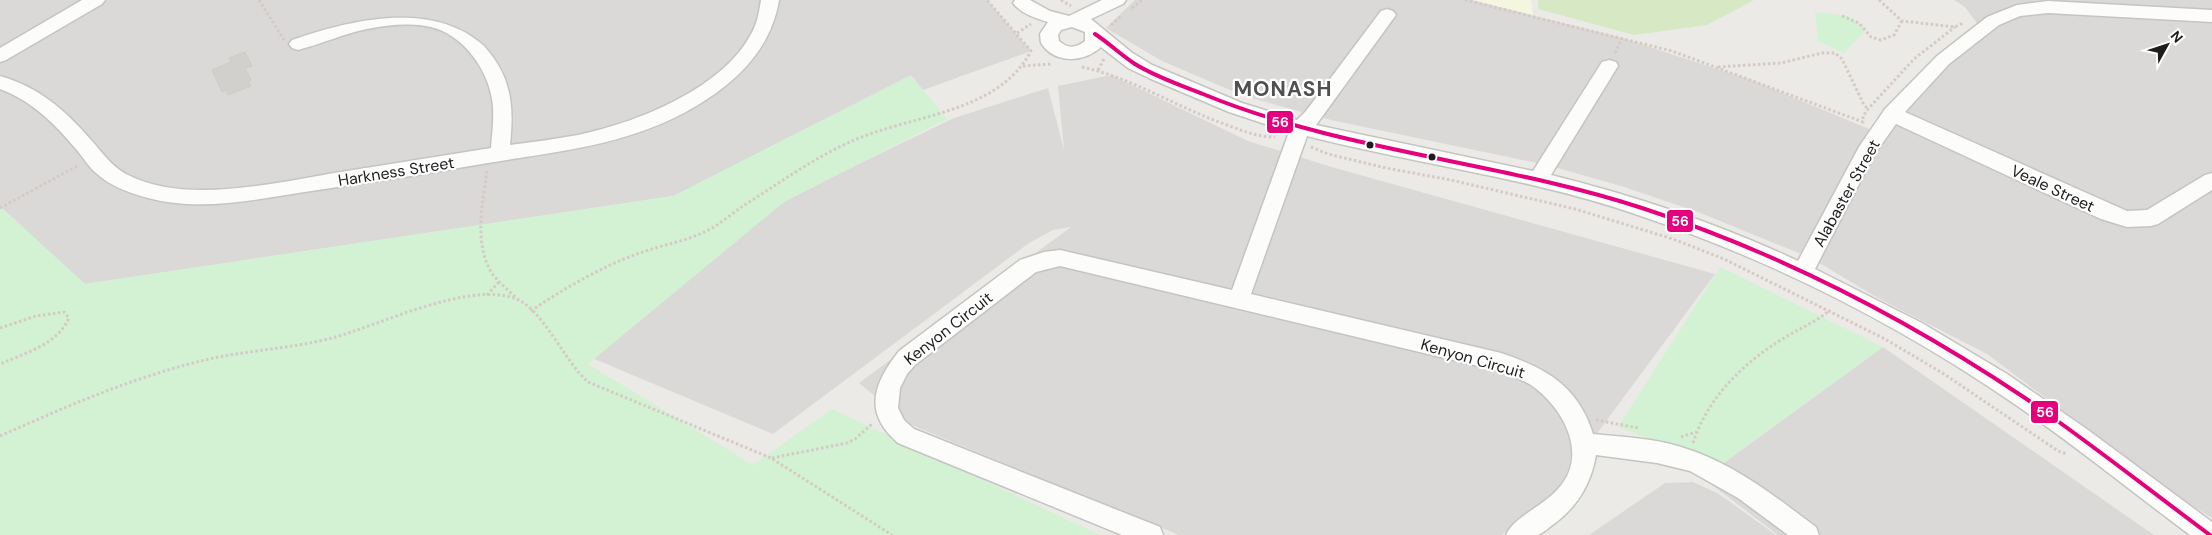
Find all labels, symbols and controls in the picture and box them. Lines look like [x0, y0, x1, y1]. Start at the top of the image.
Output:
north arrow [2142, 20, 2192, 70]
text: N [2167, 27, 2187, 46]
district label: MONASH [1234, 75, 1332, 103]
line badge: 56 [1266, 110, 1294, 134]
text: 56 [1271, 113, 1289, 131]
street label: Alabaster Street [1808, 136, 1885, 251]
unlabelled marker [1365, 140, 1375, 150]
street label: Harkness Street [336, 152, 456, 191]
unlabelled marker [1427, 152, 1437, 162]
street label: Veale Street [2008, 160, 2098, 217]
line badge: 56 [1666, 209, 1694, 233]
text: 56 [1671, 212, 1689, 230]
street label: Kenyon Circuit [900, 287, 997, 370]
street label: Kenyon Circuit [1418, 334, 1527, 383]
line badge: 56 [2030, 400, 2059, 424]
text: 56 [2036, 403, 2054, 421]

